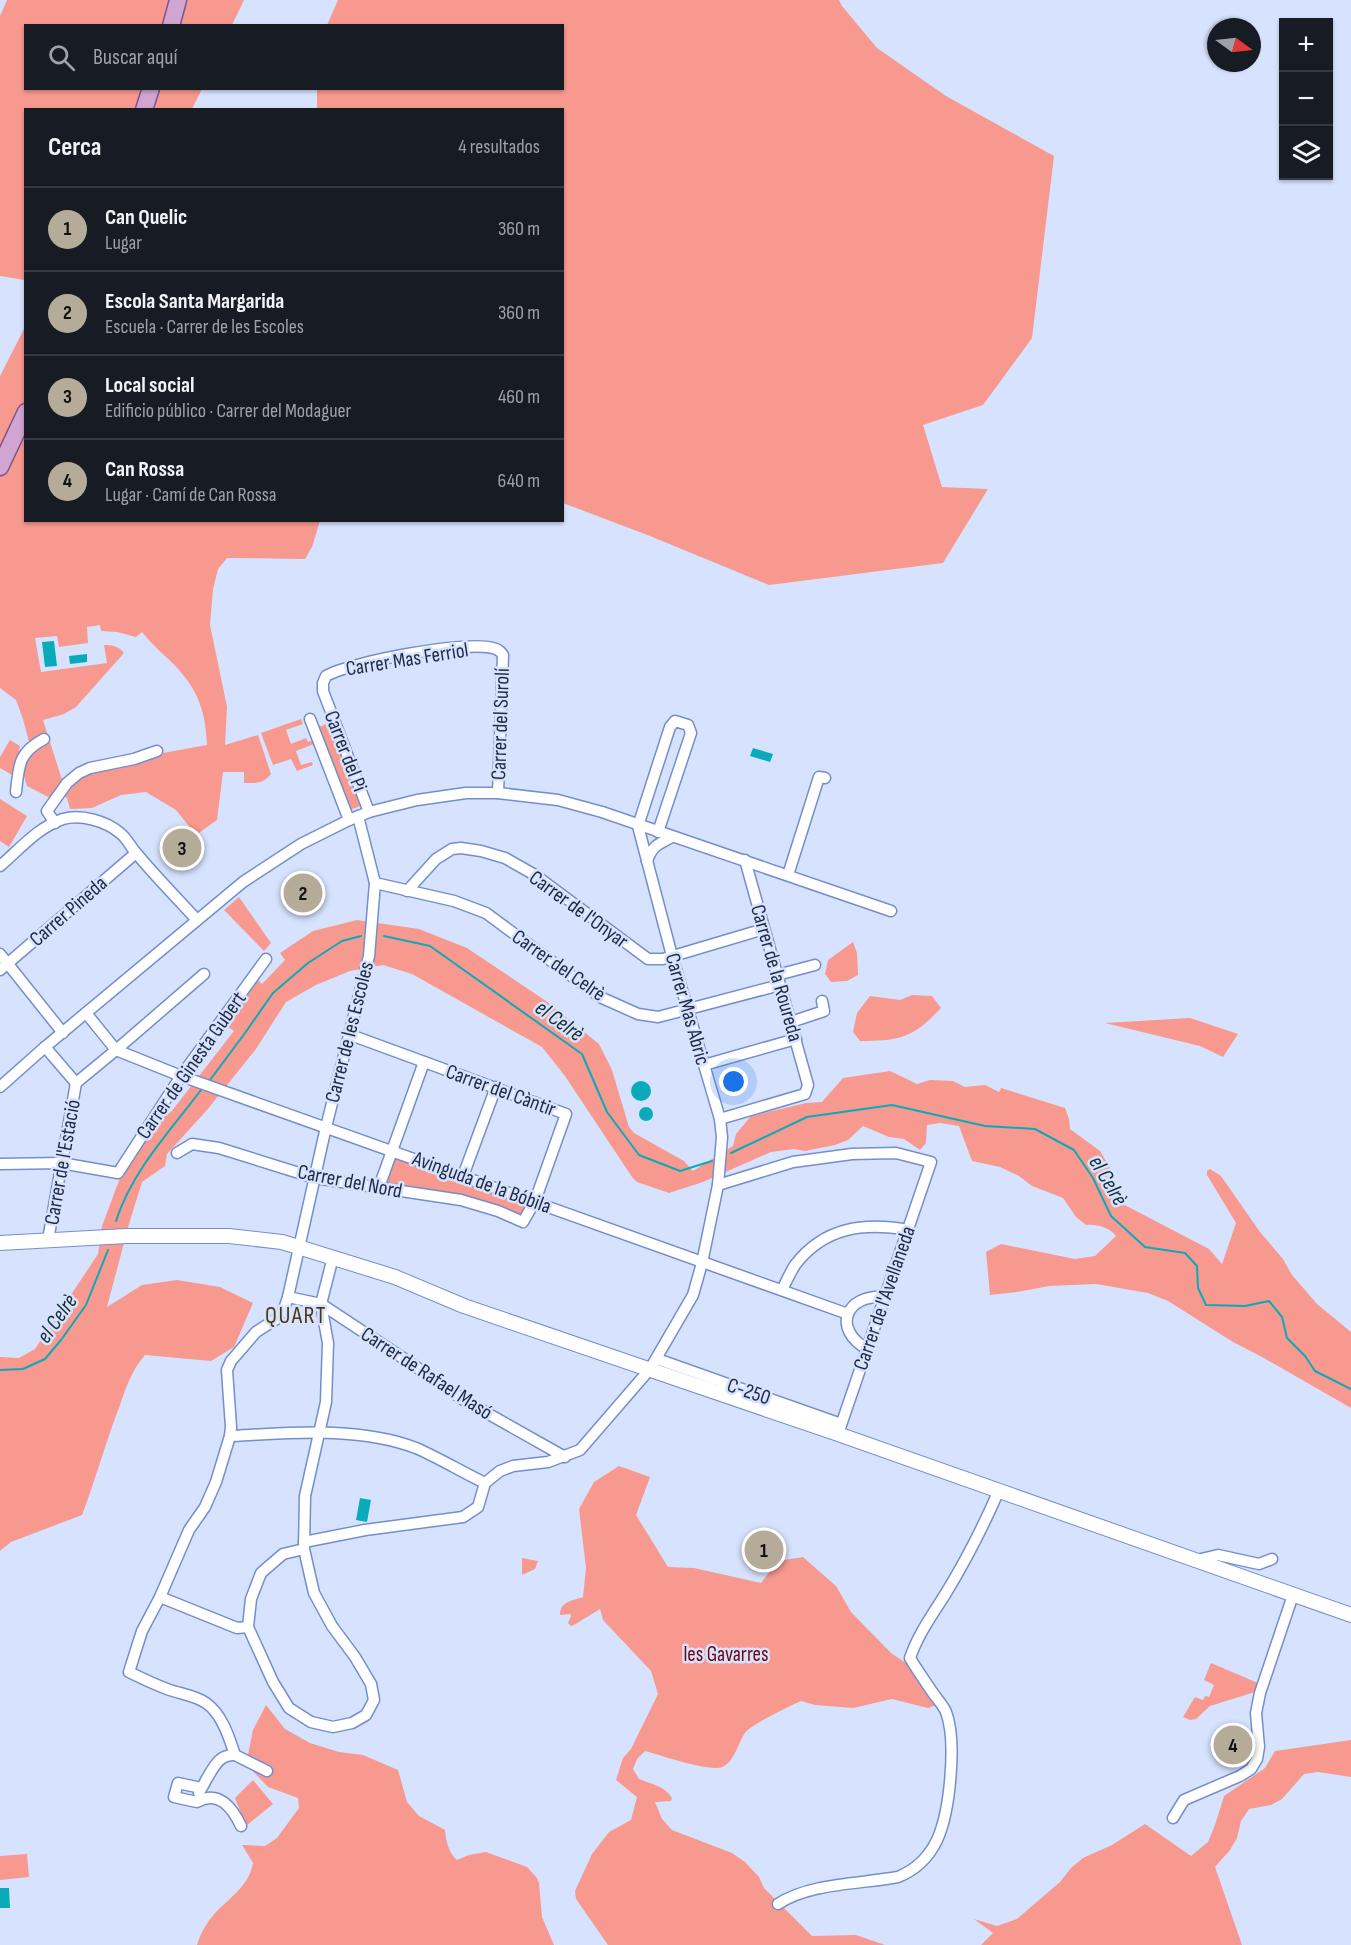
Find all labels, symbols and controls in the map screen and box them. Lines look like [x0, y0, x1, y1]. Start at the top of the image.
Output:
north arrow [1207, 18, 1261, 72]
map controls [1279, 18, 1333, 180]
button: + [1279, 18, 1333, 72]
search box [24, 24, 564, 90]
icon: search [45, 41, 78, 74]
text: Buscar aquí [93, 44, 178, 71]
button: − [1279, 72, 1333, 126]
button: layers [1279, 126, 1333, 180]
text: Cerca [48, 132, 101, 163]
text: 4 resultados [458, 135, 540, 159]
text: Can Quelic [105, 204, 187, 231]
text: 1 [64, 217, 71, 241]
text: 360 m [498, 217, 540, 241]
text: Lugar [105, 231, 142, 255]
text: Escola Santa Margarida [105, 288, 284, 315]
text: 2 [63, 301, 72, 325]
text: 360 m [498, 301, 540, 325]
text: Escuela · Carrer de les Escoles [105, 315, 304, 339]
text: Local social [105, 372, 194, 399]
text: 3 [63, 385, 72, 409]
text: 460 m [498, 385, 540, 409]
text: Edificio público · Carrer del Modaguer [105, 399, 351, 423]
text: Can Rossa [105, 456, 184, 483]
text: 4 [63, 469, 72, 493]
text: 640 m [498, 469, 540, 493]
text: Lugar · Camí de Can Rossa [105, 483, 276, 507]
street label: Carrer Mas Ferriol [344, 637, 470, 682]
street label: Carrer del Surolí [486, 668, 515, 780]
street label: Carrer del Pi [319, 707, 372, 795]
pin: 3 [162, 826, 201, 870]
street label: Carrer de l'Onyar [524, 865, 633, 954]
pin: 2 [284, 870, 322, 916]
street label: Carrer Pineda [24, 871, 112, 952]
street label: Carrer de la Roureda [745, 902, 808, 1044]
street label: Carrer del Celrè [507, 924, 610, 1007]
street label: Carrer Mas Abric [660, 950, 715, 1068]
street label: Carrer de les Escoles [320, 959, 379, 1105]
street label: Carrer de Ginesta Gubert [131, 987, 252, 1144]
water label: el Celrè [530, 995, 589, 1048]
street label: Carrer del Càntir [442, 1059, 559, 1122]
your location [719, 1067, 748, 1096]
street label: Carrer de l'Estació [39, 1097, 86, 1227]
street label: Avinguda de la Bóbila [408, 1145, 555, 1219]
water label: el Celrè [1082, 1151, 1133, 1211]
street label: Carrer del Nord [296, 1159, 404, 1204]
street label: Carrer de l'Avellaneda [848, 1223, 921, 1373]
water label: el Celrè [31, 1289, 84, 1348]
district label: QUART [265, 1301, 327, 1330]
street label: Carrer de Rafael Masó [356, 1322, 497, 1425]
street label: C-250 [724, 1372, 774, 1410]
pin: 1 [744, 1528, 783, 1572]
park label: les Gavarres [683, 1642, 769, 1667]
pin: 4 [1214, 1722, 1252, 1768]

